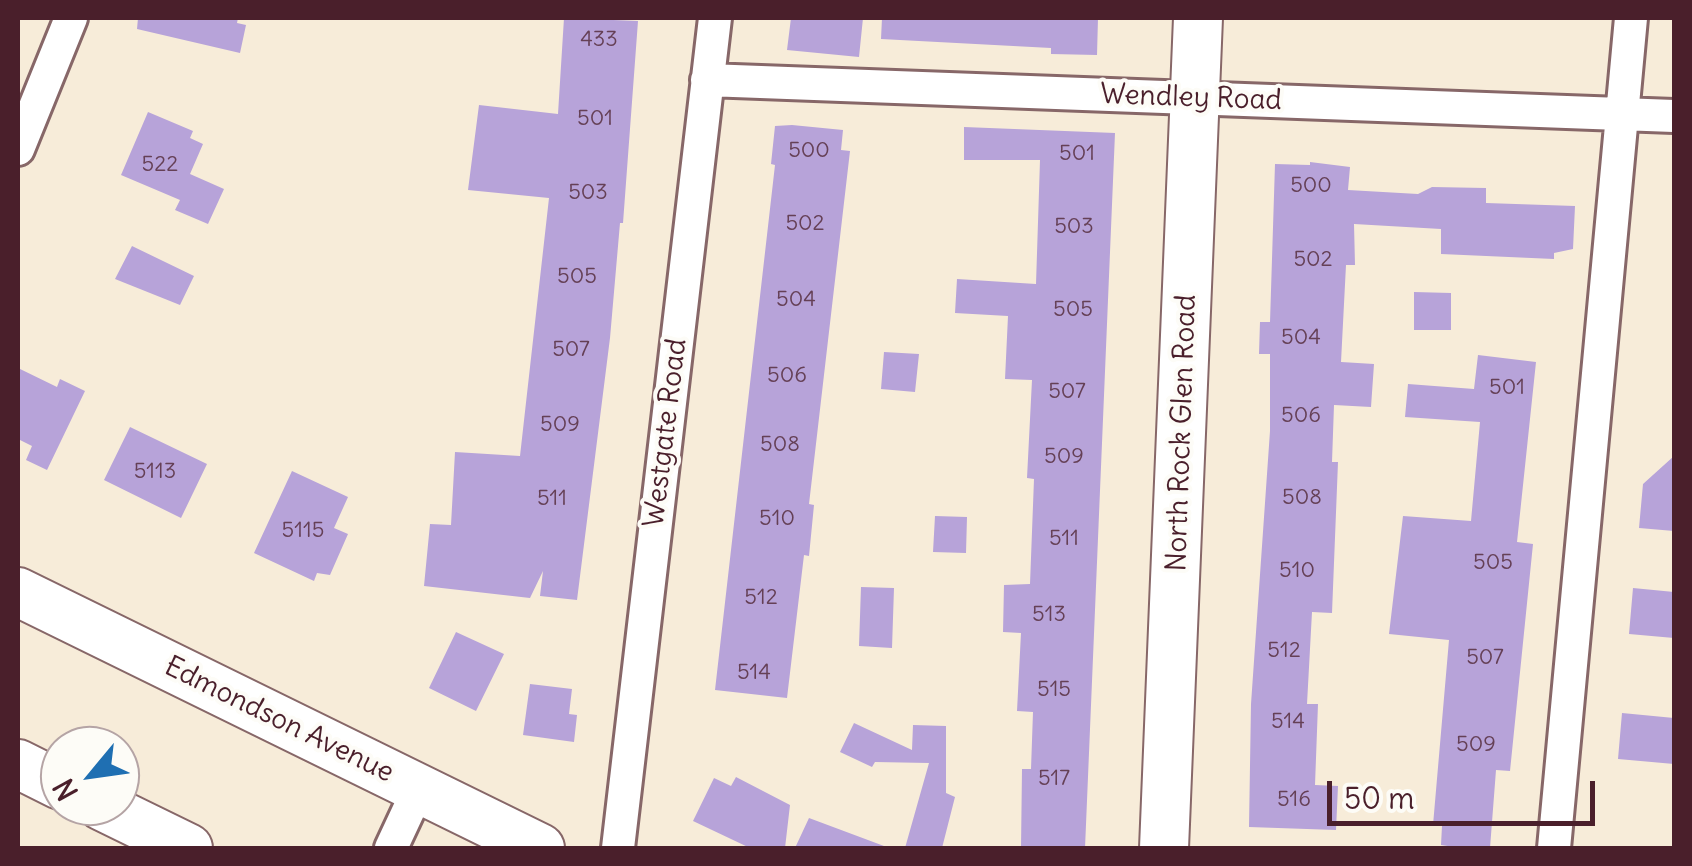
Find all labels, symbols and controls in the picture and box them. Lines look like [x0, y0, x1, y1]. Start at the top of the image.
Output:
house number: 433 [580, 27, 618, 53]
street label: Wendley Road [1100, 78, 1282, 118]
house number: 501 [577, 106, 613, 132]
house number: 500 [788, 138, 830, 164]
house number: 501 [1059, 141, 1095, 167]
house number: 522 [142, 152, 178, 178]
house number: 500 [1290, 173, 1332, 199]
house number: 503 [568, 180, 608, 206]
house number: 502 [785, 211, 825, 237]
house number: 503 [1054, 214, 1094, 240]
house number: 502 [1293, 247, 1333, 273]
house number: 505 [557, 264, 597, 290]
house number: 504 [776, 287, 816, 313]
street label: North Rock Glen Road [1160, 294, 1204, 572]
house number: 505 [1053, 297, 1093, 323]
house number: 504 [1281, 325, 1321, 351]
house number: 507 [552, 337, 590, 363]
street label: Westgate Road [638, 337, 694, 529]
house number: 506 [767, 363, 807, 389]
house number: 501 [1489, 375, 1525, 401]
house number: 507 [1048, 379, 1086, 405]
house number: 506 [1281, 403, 1321, 429]
house number: 509 [540, 412, 580, 438]
house number: 508 [760, 432, 800, 458]
house number: 509 [1044, 444, 1084, 470]
house number: 5113 [134, 459, 176, 485]
house number: 508 [1282, 485, 1322, 511]
house number: 511 [537, 486, 567, 512]
house number: 510 [759, 506, 795, 532]
house number: 5115 [282, 518, 324, 544]
house number: 511 [1049, 526, 1079, 552]
house number: 505 [1473, 550, 1513, 576]
house number: 510 [1279, 558, 1315, 584]
house number: 512 [744, 585, 778, 611]
house number: 513 [1032, 602, 1066, 628]
house number: 512 [1267, 638, 1301, 664]
house number: 507 [1466, 645, 1504, 671]
street label: Edmondson Avenue [159, 650, 399, 790]
house number: 514 [737, 660, 771, 686]
house number: 515 [1037, 677, 1071, 703]
house number: 514 [1271, 709, 1305, 735]
north arrow [40, 726, 140, 826]
house number: 509 [1456, 732, 1496, 758]
scale bar [1332, 761, 1600, 823]
house number: 517 [1038, 766, 1070, 792]
text: N [45, 772, 86, 807]
text: 50 m [1344, 779, 1414, 817]
house number: 516 [1277, 787, 1311, 813]

